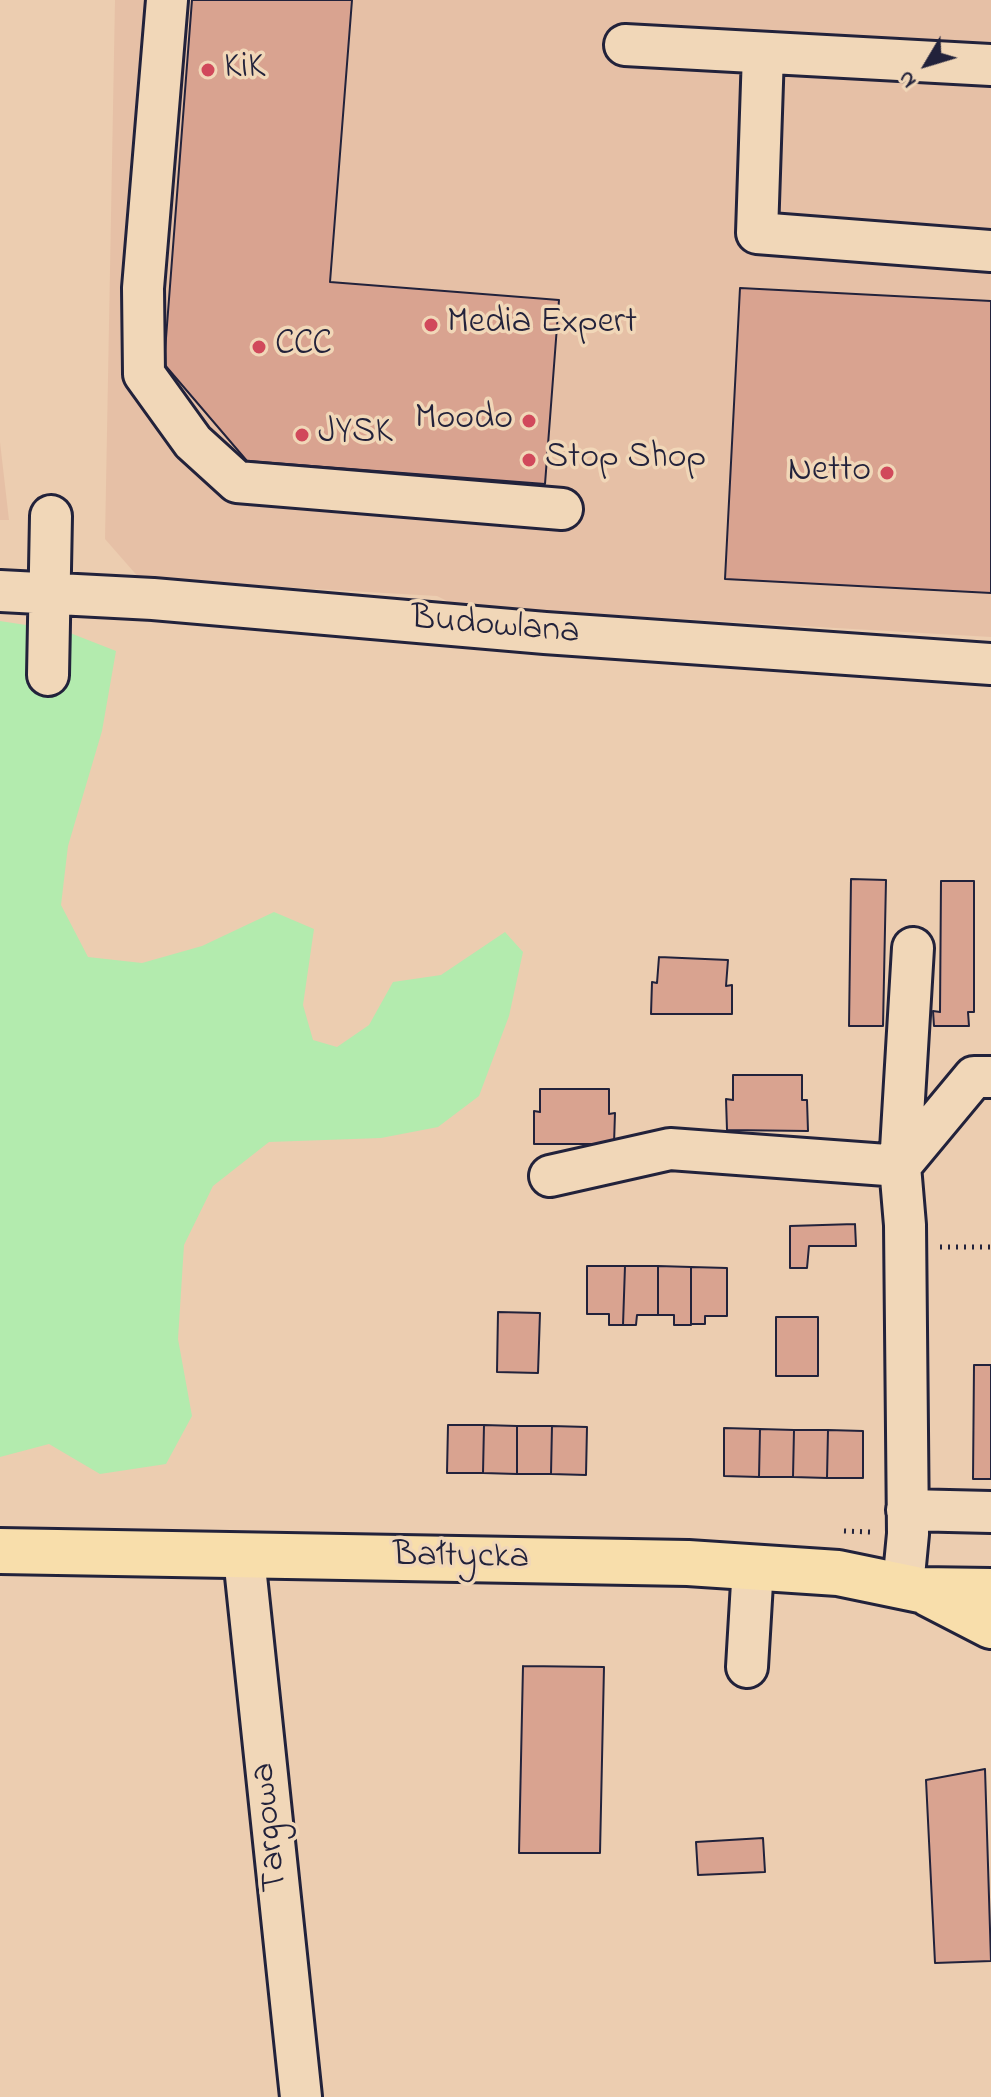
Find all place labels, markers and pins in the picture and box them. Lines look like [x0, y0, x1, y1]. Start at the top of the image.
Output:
place label: KiK [224, 48, 265, 92]
marker: KiK [199, 61, 217, 79]
place label: Media Expert [447, 303, 637, 347]
marker: Media Expert [422, 316, 440, 334]
place label: CCC [275, 325, 332, 369]
marker: CCC [250, 338, 268, 356]
place label: Moodo [415, 399, 513, 443]
marker: Moodo [520, 412, 538, 430]
place label: JYSK [318, 413, 393, 457]
marker: JYSK [293, 426, 311, 444]
place label: Stop Shop [545, 438, 706, 482]
marker: Stop Shop [520, 451, 538, 469]
place label: Netto [788, 451, 871, 495]
marker: Netto [878, 464, 896, 482]

